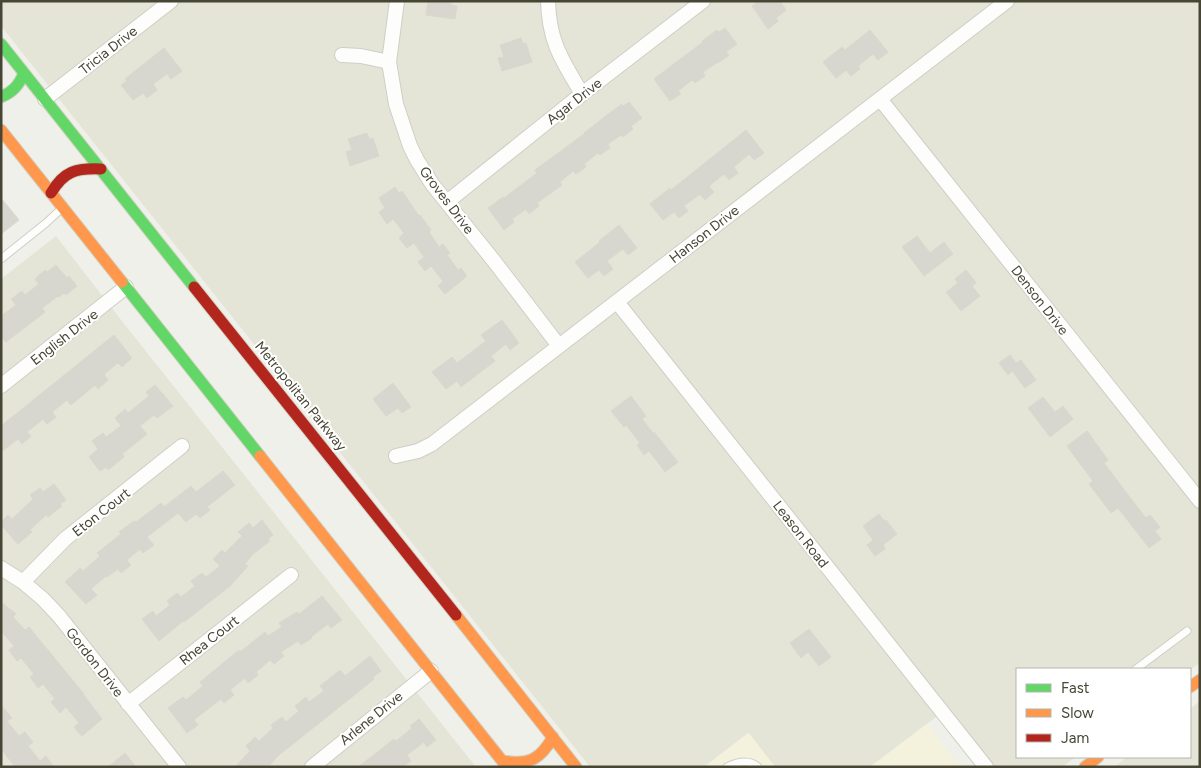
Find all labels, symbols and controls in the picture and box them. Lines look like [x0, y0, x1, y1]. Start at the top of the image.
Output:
street label: Tricia Drive [76, 22, 141, 78]
street label: Agar Drive [543, 74, 606, 128]
street label: Groves Drive [416, 163, 478, 238]
street label: Hanson Drive [666, 202, 743, 267]
street label: Denson Drive [1007, 262, 1072, 339]
street label: English Drive [27, 306, 102, 369]
street label: Metropolitan Parkway [251, 338, 350, 455]
street label: Eton Court [69, 484, 134, 540]
street label: Leason Road [769, 497, 832, 571]
street label: Rhea Court [176, 612, 242, 669]
street label: Gordon Drive [62, 624, 127, 701]
legend [1016, 668, 1191, 758]
text: Fast [1061, 679, 1090, 697]
street label: Arlene Drive [336, 688, 407, 749]
text: Slow [1061, 704, 1094, 722]
text: Jam [1061, 729, 1089, 747]

